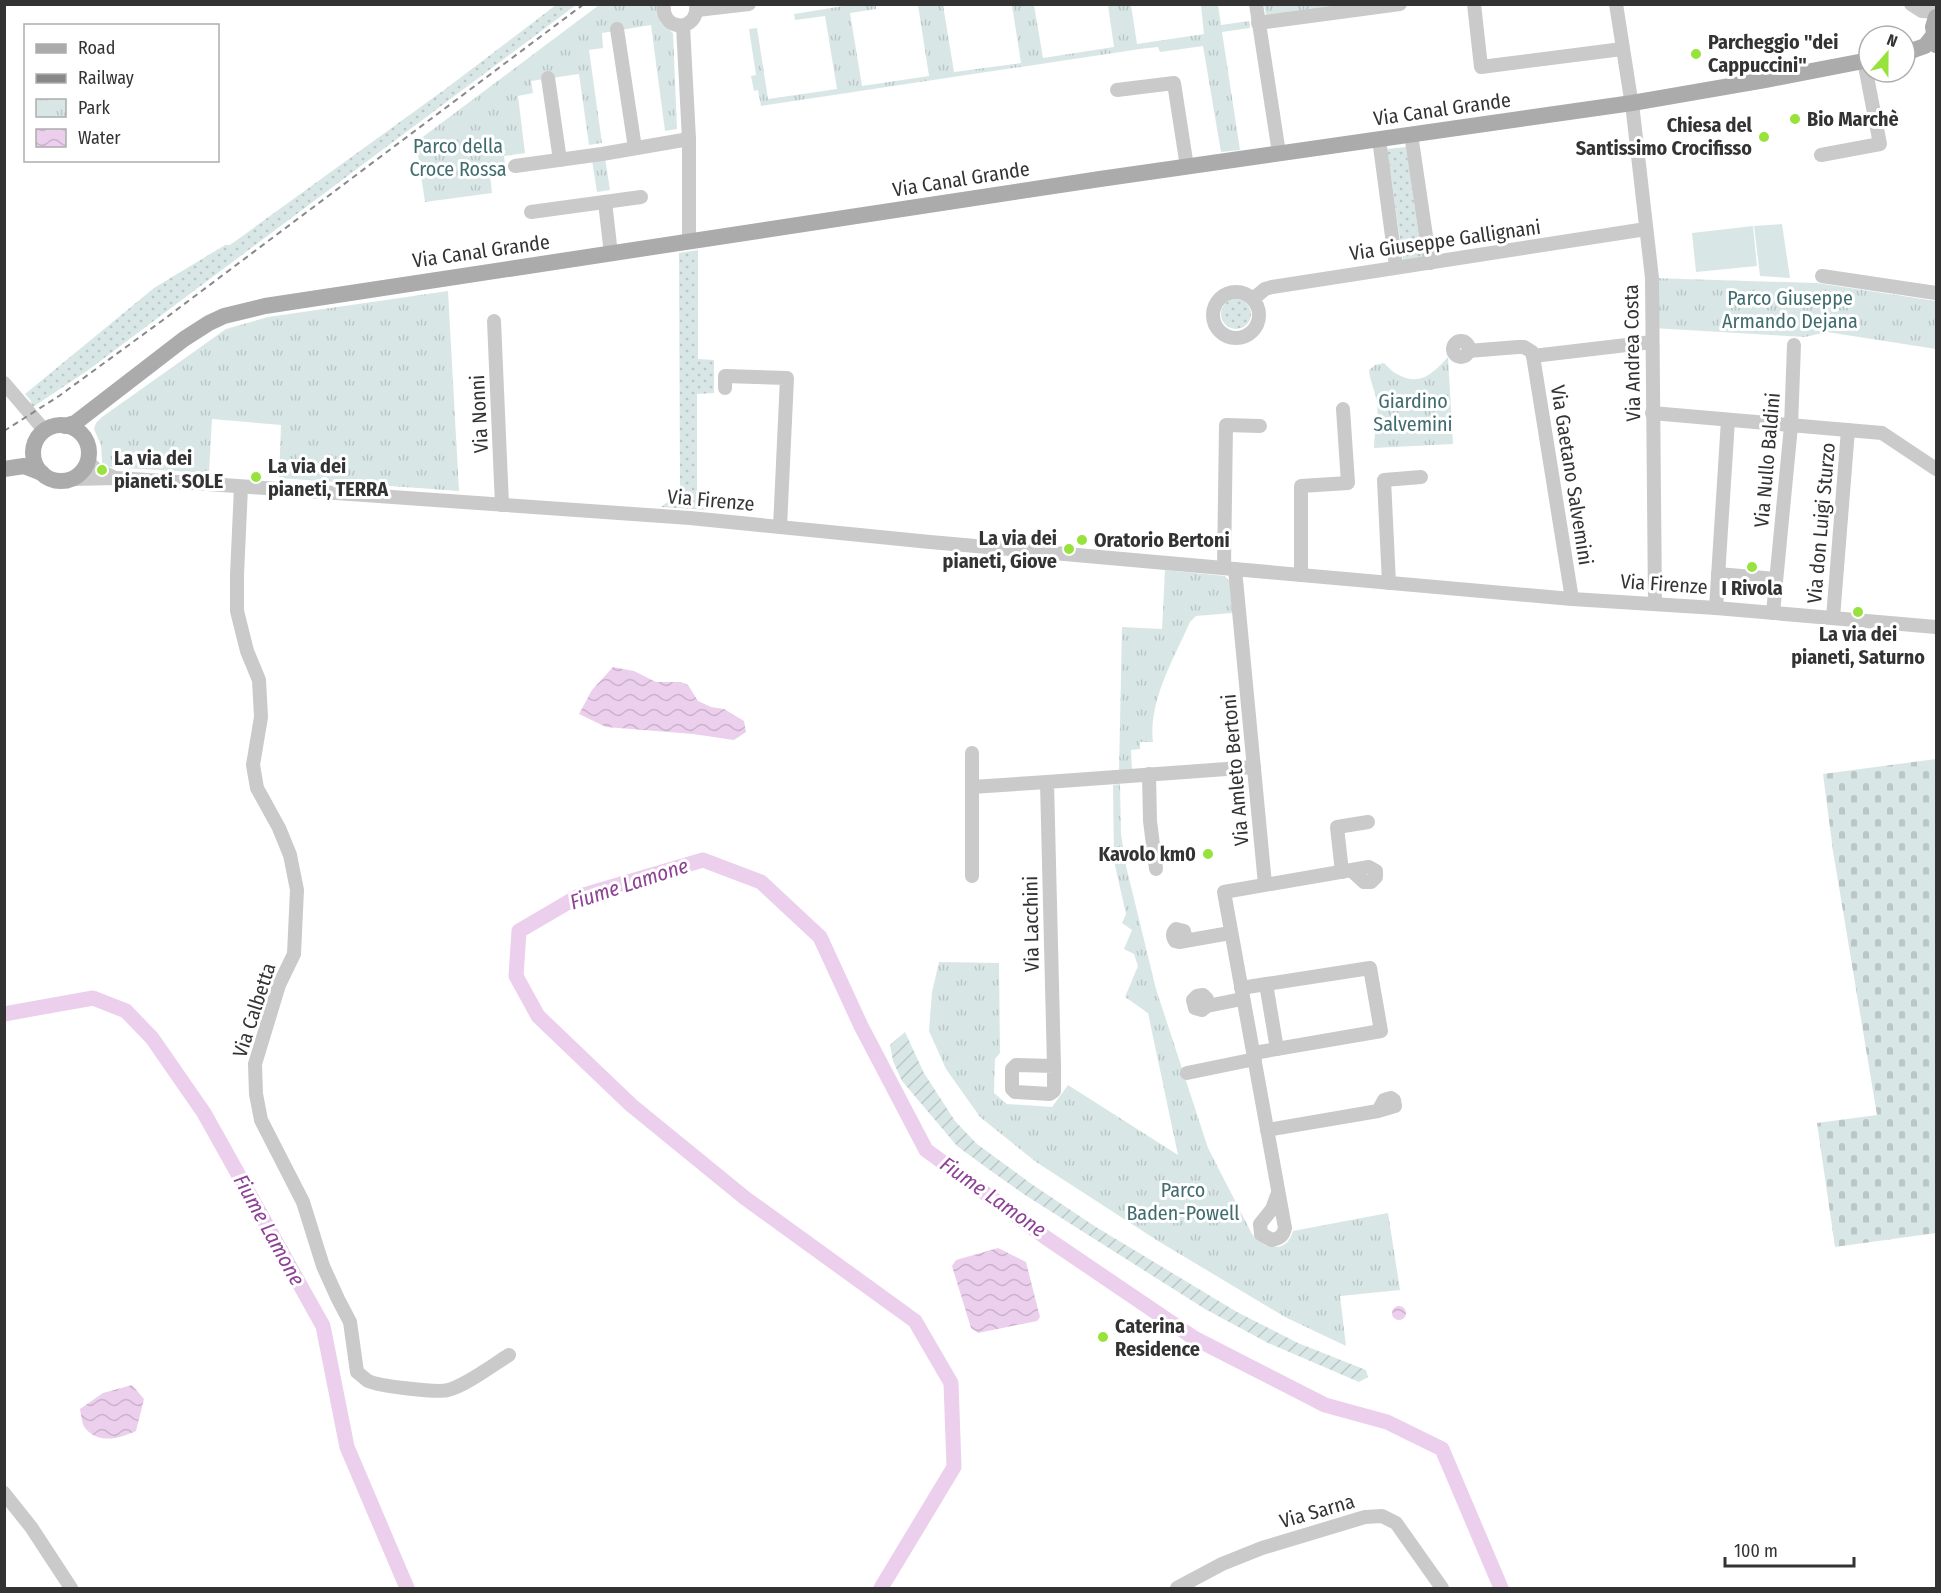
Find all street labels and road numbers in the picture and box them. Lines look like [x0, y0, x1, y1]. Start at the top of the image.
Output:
street label: Via Canal Grande [1372, 87, 1512, 131]
street label: Via Canal Grande [891, 156, 1031, 202]
street label: Via Giuseppe Gallignani [1348, 215, 1542, 265]
street label: Via Canal Grande [411, 229, 551, 273]
street label: Via Andrea Costa [1619, 284, 1645, 422]
street label: Via Nonni [465, 374, 493, 454]
street label: Via Gaetano Salvemini [1546, 383, 1598, 567]
street label: Via Nullo Baldini [1749, 392, 1785, 528]
street label: Via don Luigi Sturzo [1802, 442, 1840, 604]
street label: Via Firenze [666, 484, 756, 516]
street label: Via Firenze [1620, 569, 1708, 599]
street label: Via Amleto Bertoni [1216, 693, 1254, 847]
street label: Via Lacchini [1018, 876, 1044, 972]
street label: Via Calbetta [227, 960, 281, 1060]
street label: Via Sarna [1277, 1489, 1357, 1533]

